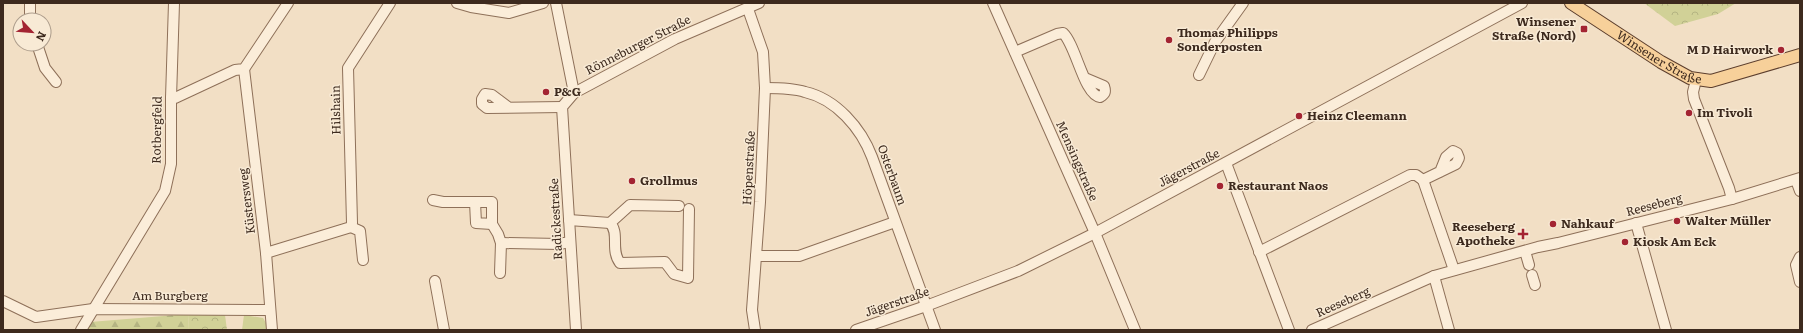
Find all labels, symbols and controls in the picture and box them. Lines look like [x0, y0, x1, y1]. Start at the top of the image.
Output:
street label: Rönneburger Straße [582, 10, 693, 78]
north arrow [12, 12, 52, 52]
place label: Winsener Straße (Nord) [1492, 12, 1576, 44]
place label: Thomas Philipps Sonderposten [1177, 23, 1278, 55]
marker: Winsener Straße (Nord) [1579, 24, 1589, 34]
street label: Winsener Straße [1613, 25, 1703, 88]
text: N [33, 29, 51, 44]
marker: Thomas Philipps Sonderposten [1164, 35, 1174, 45]
place label: M D Hairwork [1687, 40, 1774, 58]
marker: M D Hairwork [1776, 45, 1786, 55]
place label: P&G [554, 82, 581, 100]
street label: Hilshain [326, 85, 344, 135]
marker: P&G [541, 87, 551, 97]
street label: Rotbergfeld [146, 95, 166, 164]
place label: Im Tivoli [1697, 103, 1753, 121]
place label: Heinz Cleemann [1307, 106, 1408, 124]
marker: Im Tivoli [1684, 108, 1694, 118]
marker: Heinz Cleemann [1294, 111, 1304, 121]
street label: Mensingstraße [1052, 118, 1104, 204]
street label: Höpenstraße [737, 130, 759, 206]
street label: Osterbaum [874, 142, 912, 208]
street label: Jägerstraße [1155, 143, 1222, 191]
street label: Küstersweg [233, 167, 259, 235]
place label: Grollmus [640, 171, 697, 189]
marker: Grollmus [627, 176, 637, 186]
place label: Restaurant Naos [1228, 176, 1328, 194]
street label: Radickestraße [544, 178, 566, 260]
marker: Restaurant Naos [1215, 181, 1225, 191]
street label: Reeseberg [1624, 188, 1684, 220]
place label: Walter Müller [1685, 211, 1772, 229]
place label: Nahkauf [1561, 214, 1616, 232]
marker: Walter Müller [1672, 216, 1682, 226]
place label: Reeseberg Apotheke [1452, 217, 1516, 249]
marker: Nahkauf [1548, 219, 1558, 229]
marker: Reeseberg Apotheke [1518, 229, 1528, 239]
place label: Kiosk Am Eck [1633, 232, 1717, 250]
marker: Kiosk Am Eck [1620, 237, 1630, 247]
street label: Reeseberg [1313, 281, 1373, 321]
street label: Jägerstraße [862, 282, 931, 321]
street label: Am Burgberg [132, 286, 208, 304]

